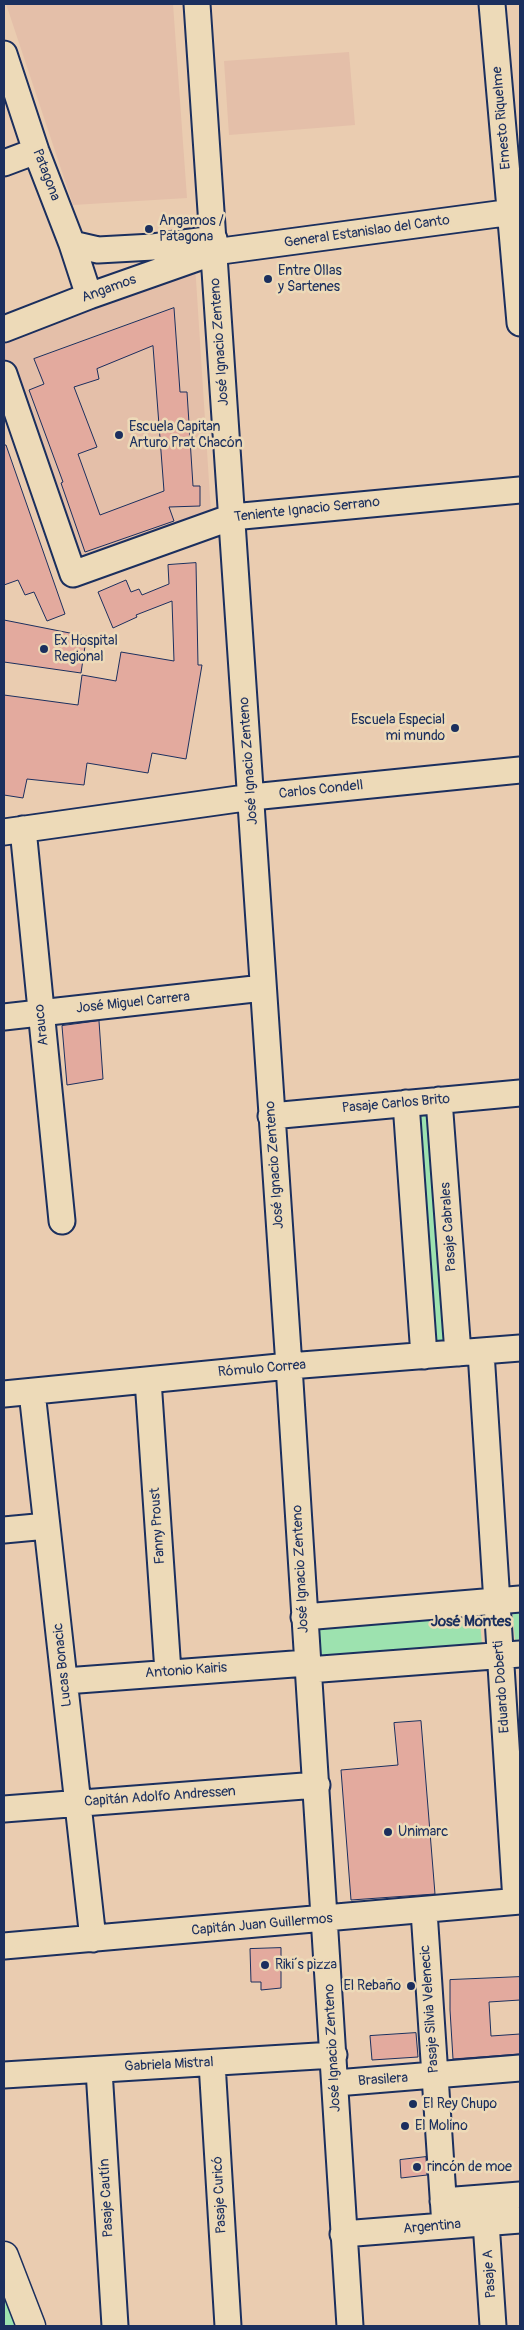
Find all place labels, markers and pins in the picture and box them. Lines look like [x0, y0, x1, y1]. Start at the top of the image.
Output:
place label: Angamos / Patagona [159, 213, 224, 246]
marker: Angamos / Patagona [143, 223, 155, 235]
place label: Entre Ollas y Sartenes [278, 263, 342, 296]
marker: Entre Ollas y Sartenes [262, 273, 274, 285]
place label: Escuela Capitan Arturo Prat Chacón [129, 419, 243, 452]
marker: Escuela Capitan Arturo Prat Chacón [113, 429, 125, 441]
place label: Ex Hospital Regional [54, 633, 118, 666]
marker: Ex Hospital Regional [38, 643, 50, 655]
place label: Escuela Especial mi mundo [351, 712, 445, 744]
marker: Escuela Especial mi mundo [449, 722, 461, 734]
place label: Unimarc [398, 1824, 448, 1840]
marker: Unimarc [382, 1826, 394, 1838]
place label: Riki´s pizza [275, 1957, 337, 1973]
marker: Riki´s pizza [259, 1959, 271, 1971]
place label: El Rebaño [343, 1978, 401, 1994]
marker: El Rebaño [405, 1980, 417, 1992]
place label: El Rey Chupo [423, 2096, 497, 2112]
marker: El Rey Chupo [407, 2098, 419, 2110]
place label: El Molino [415, 2118, 468, 2134]
marker: El Molino [399, 2120, 411, 2132]
place label: rincón de moe [427, 2159, 512, 2175]
marker: rincón de moe [411, 2161, 423, 2173]

